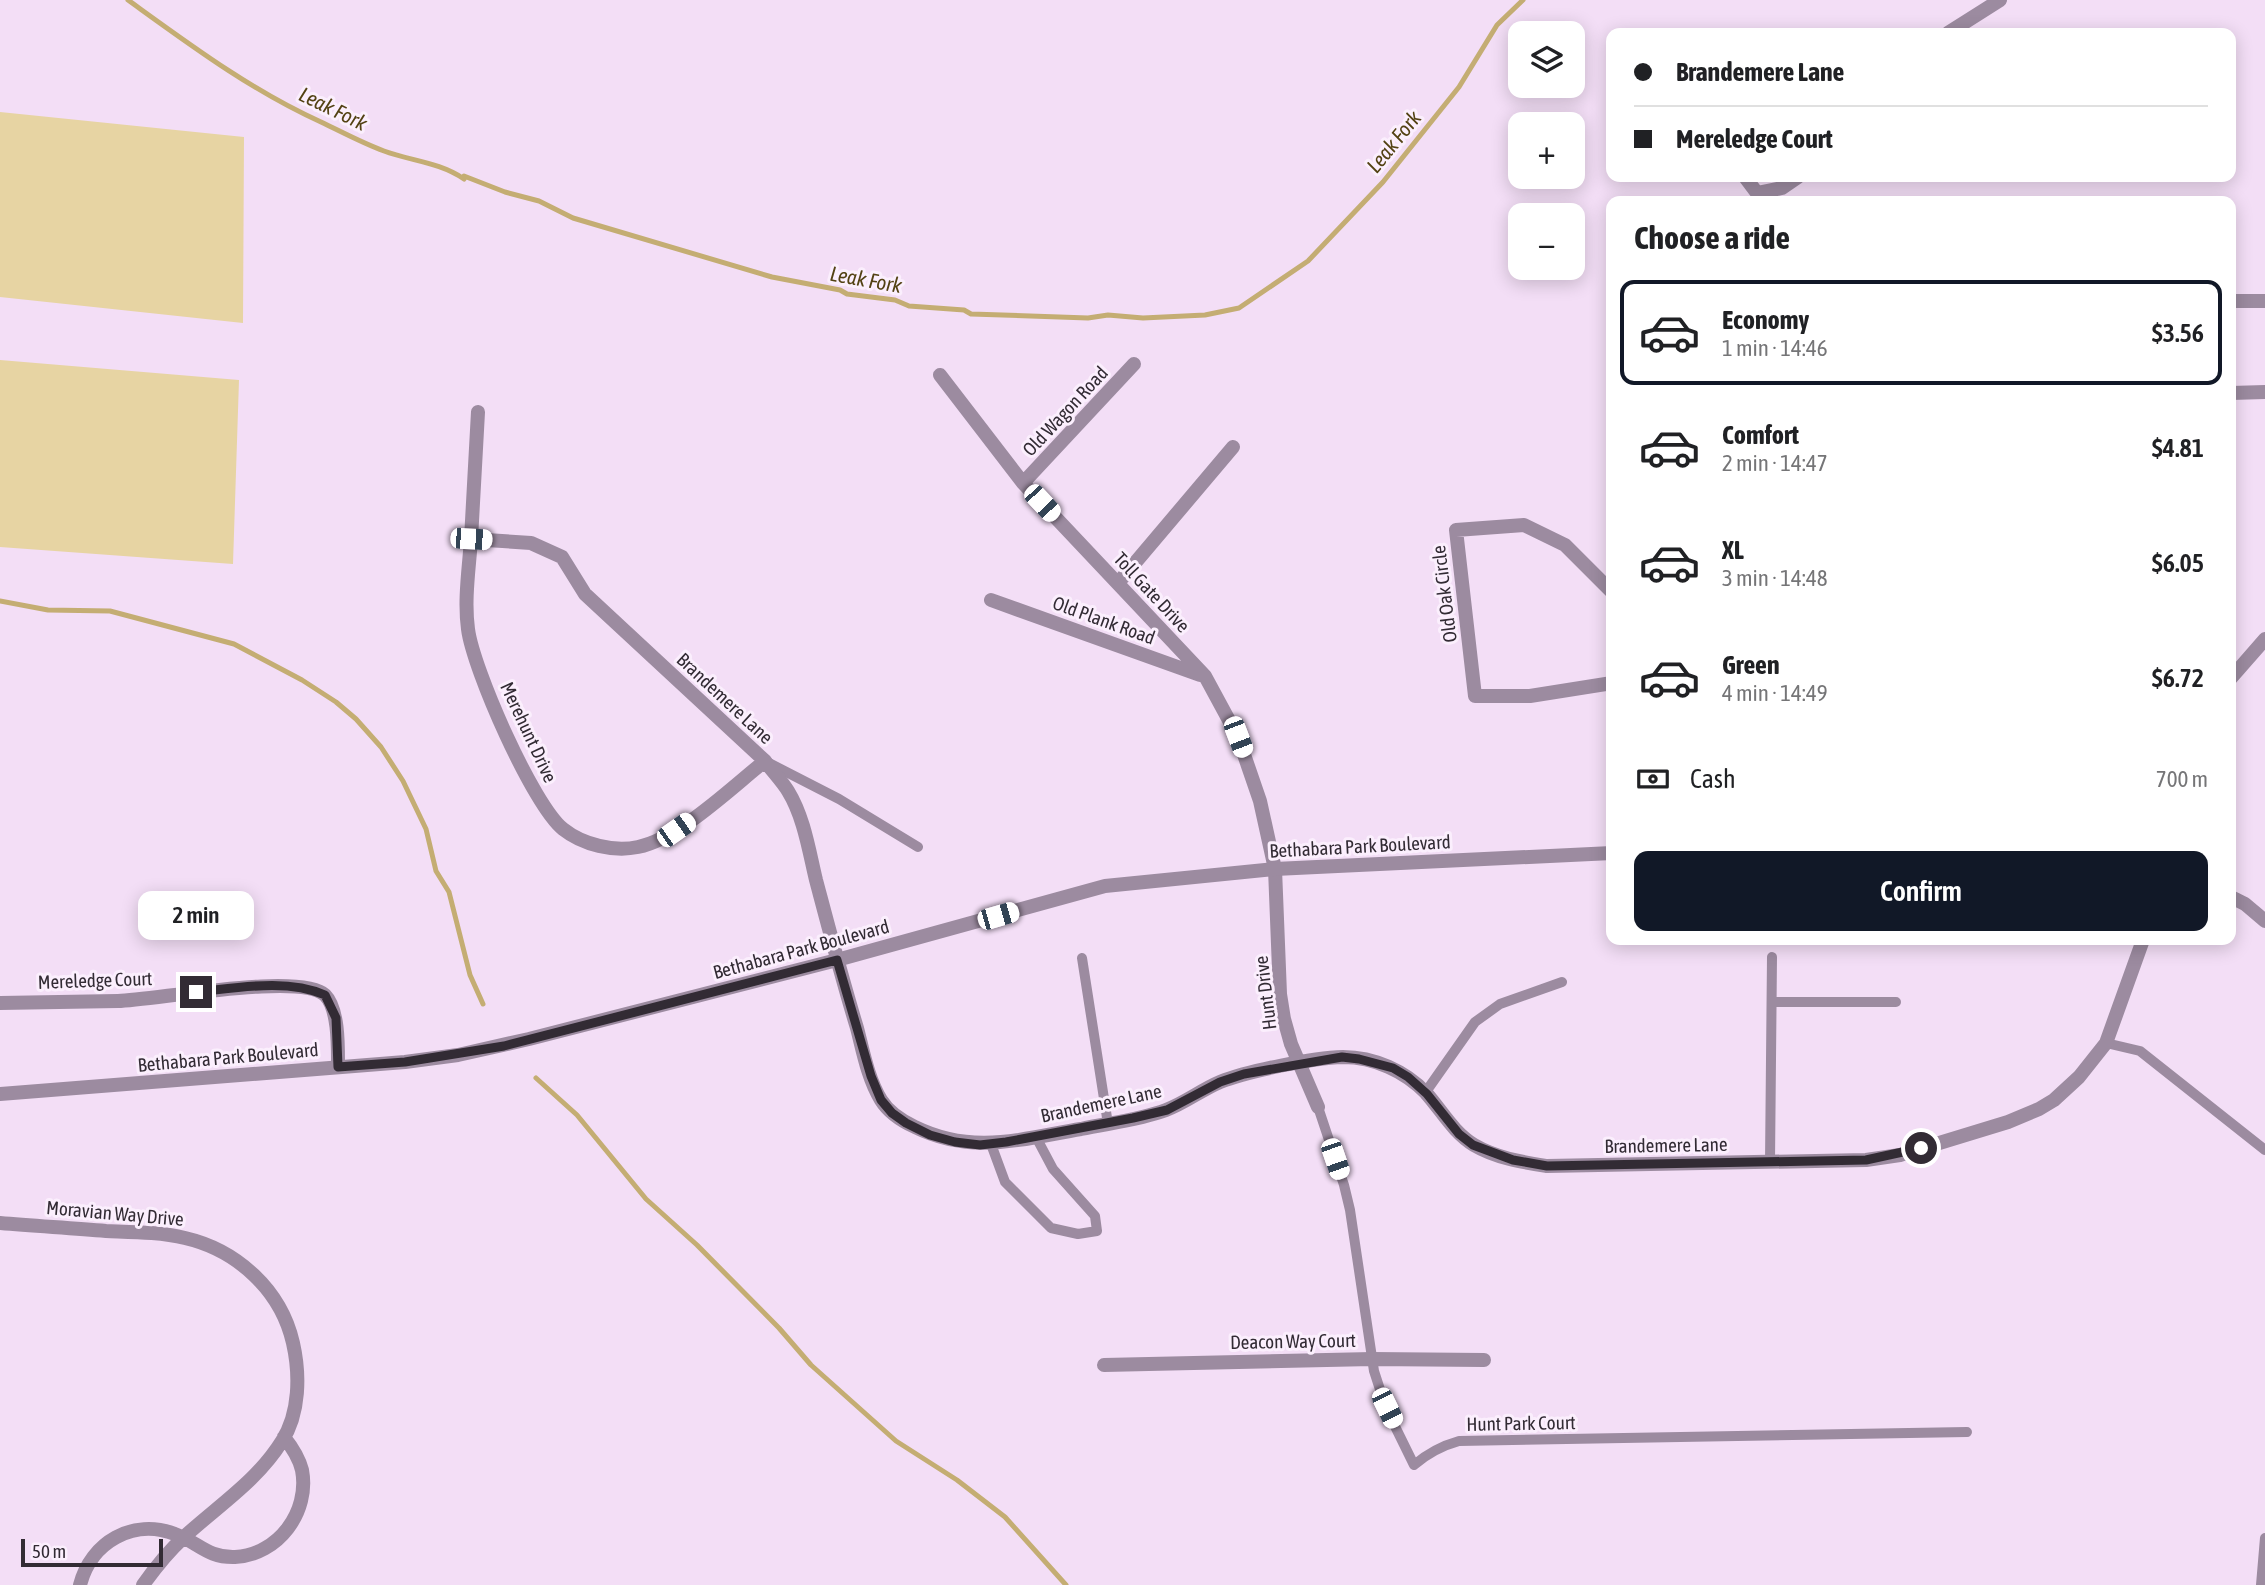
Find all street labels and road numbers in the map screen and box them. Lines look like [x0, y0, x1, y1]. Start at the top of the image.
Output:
street label: Old Wagon Road [1018, 362, 1112, 460]
street label: Old Oak Circle [1427, 544, 1461, 644]
street label: Toll Gate Drive [1109, 548, 1195, 636]
street label: Old Plank Road [1050, 591, 1158, 649]
street label: Brandemere Lane [672, 648, 778, 748]
street label: Merehunt Drive [496, 678, 562, 786]
street label: Bethabara Park Boulevard [1269, 830, 1451, 862]
street label: Bethabara Park Boulevard [711, 915, 891, 983]
street label: Hunt Drive [1250, 955, 1280, 1031]
street label: Mereledge Court [37, 967, 153, 993]
street label: Bethabara Park Boulevard [137, 1038, 319, 1076]
street label: Brandemere Lane [1039, 1079, 1163, 1127]
street label: Brandemere Lane [1604, 1133, 1728, 1157]
street label: Moravian Way Drive [45, 1196, 185, 1230]
street label: Deacon Way Court [1230, 1329, 1356, 1353]
street label: Hunt Park Court [1466, 1411, 1576, 1435]

